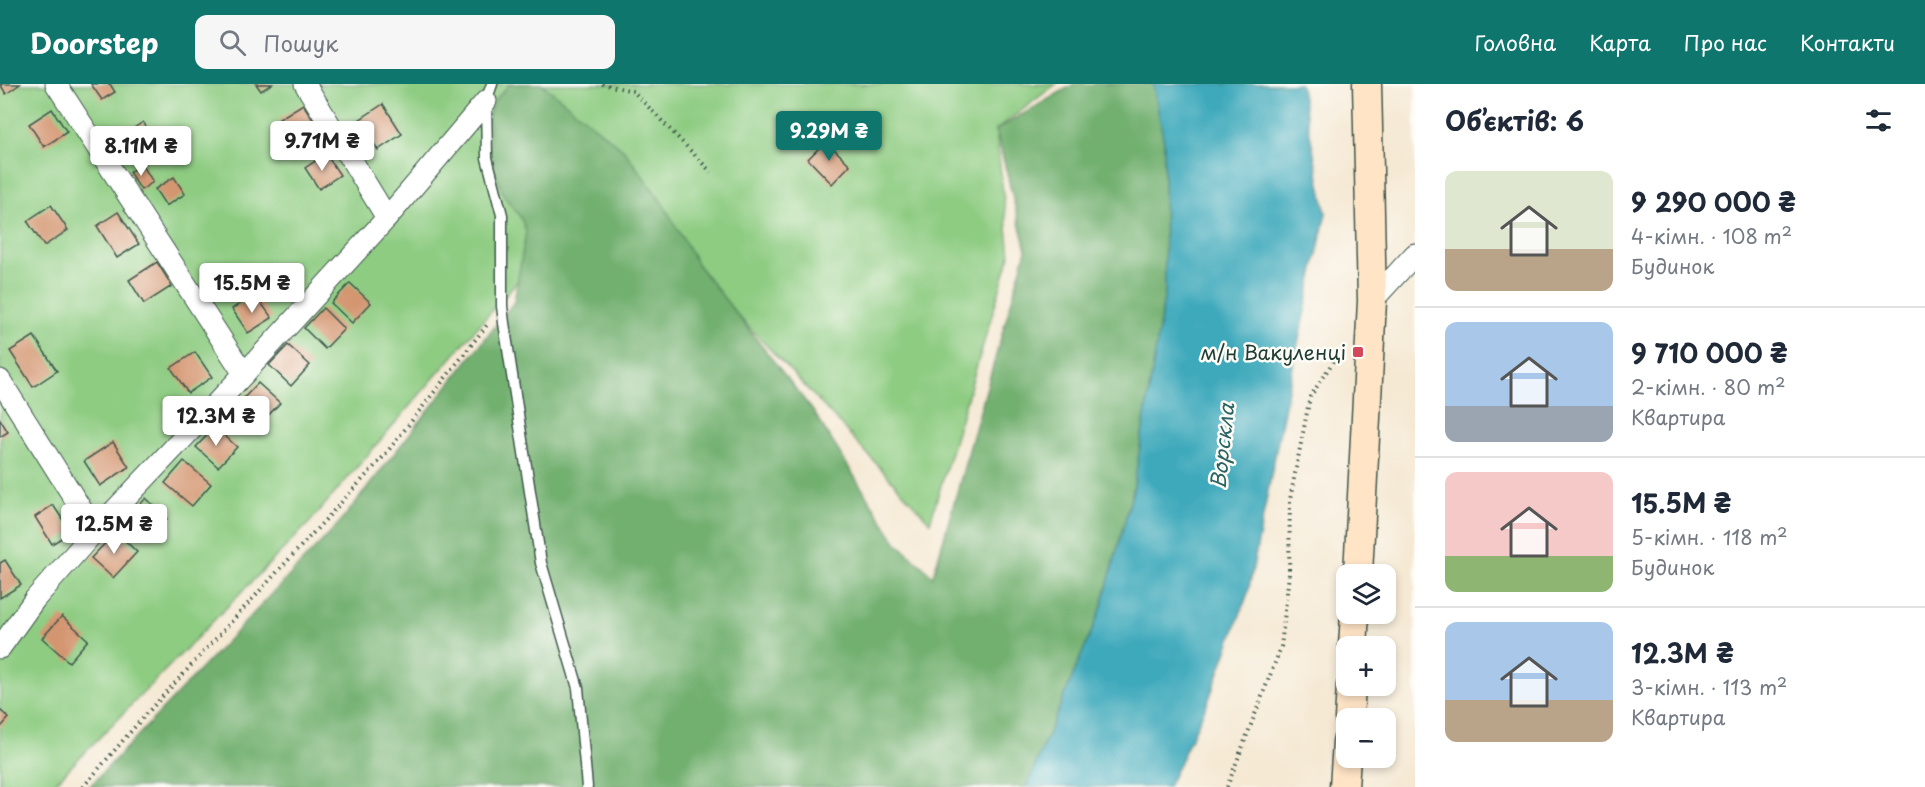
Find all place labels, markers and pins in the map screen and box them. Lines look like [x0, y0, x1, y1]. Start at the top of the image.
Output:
pin: 9.29M ₴ [774, 111, 884, 162]
pin: 9.71M ₴ [267, 121, 377, 172]
pin: 8.11M ₴ [86, 126, 196, 177]
pin: 15.5M ₴ [197, 263, 307, 314]
place label: м/н Вакуленці [1200, 337, 1346, 367]
marker: м/н Вакуленці [1351, 345, 1365, 359]
pin: 12.3M ₴ [161, 396, 271, 447]
pin: 12.5M ₴ [59, 504, 169, 555]

